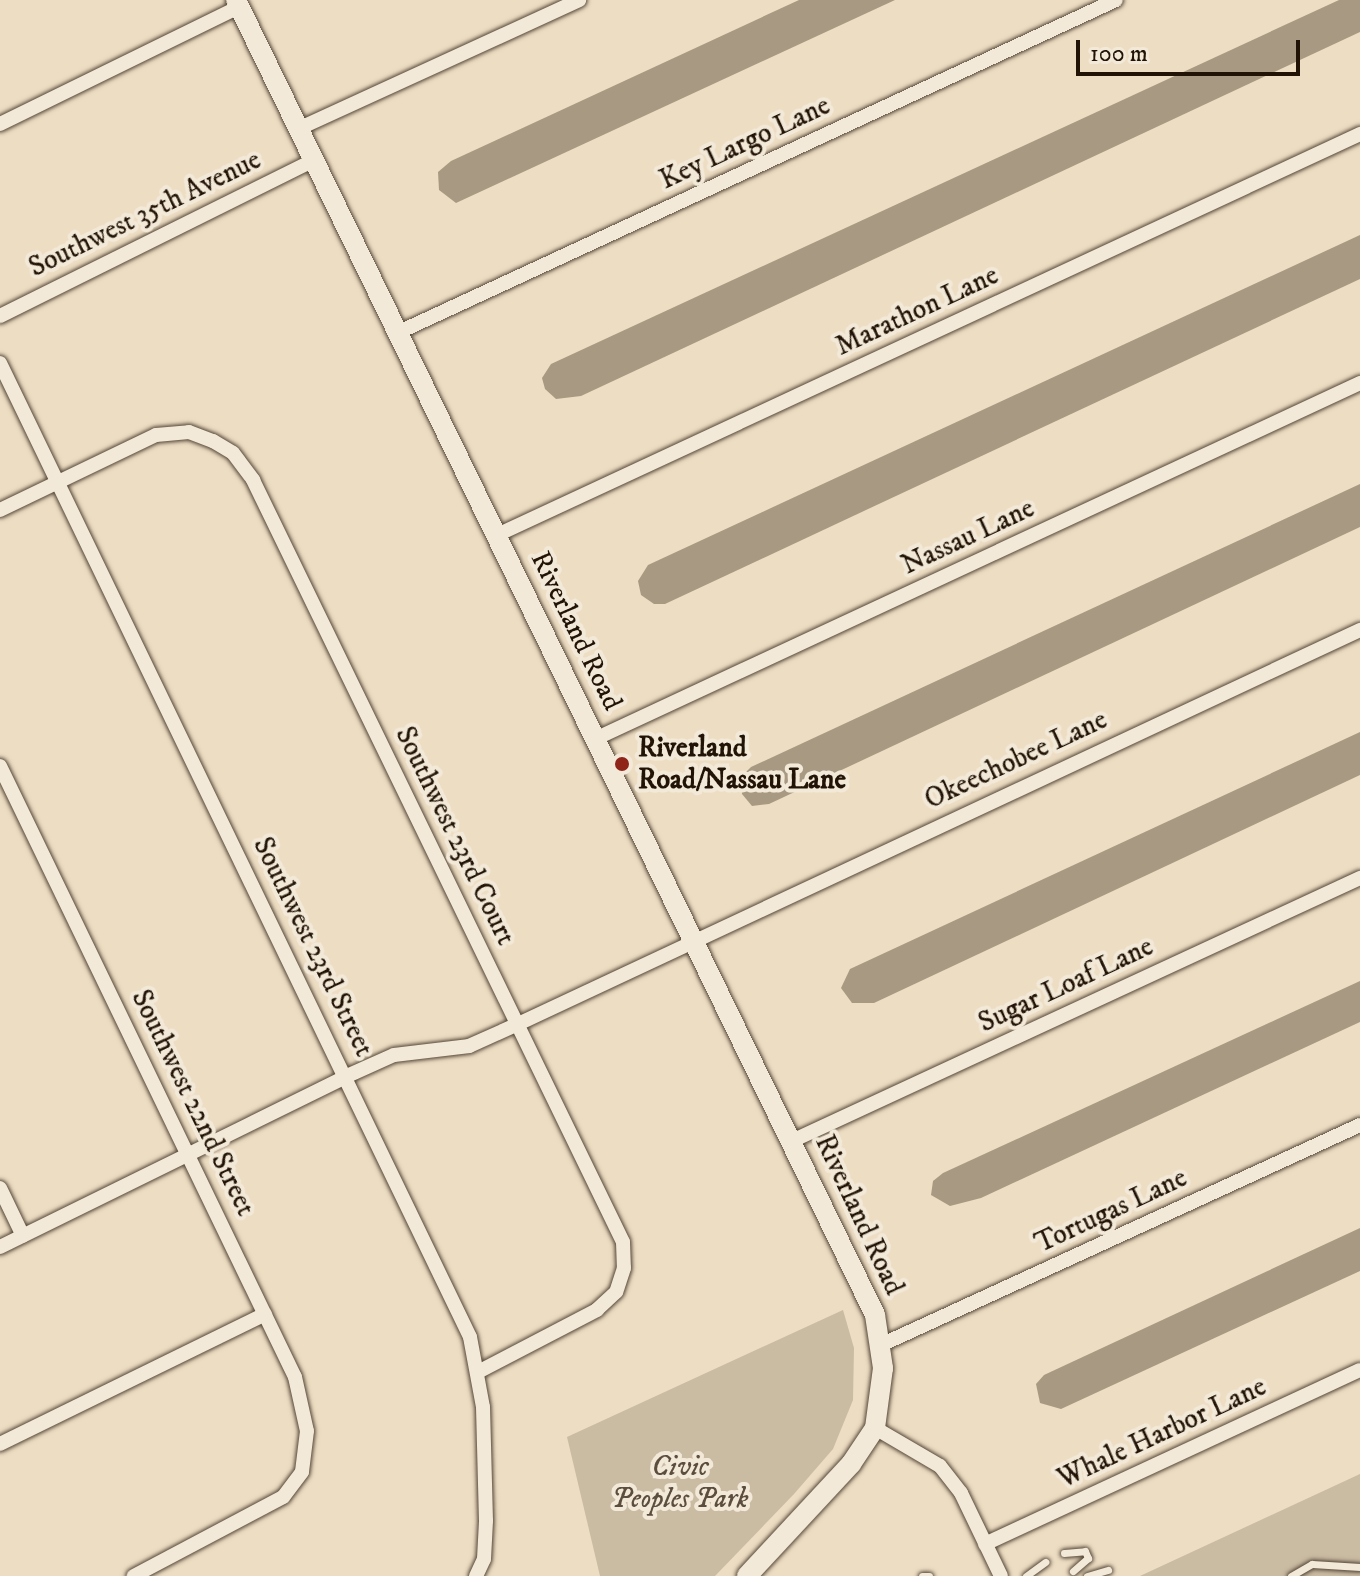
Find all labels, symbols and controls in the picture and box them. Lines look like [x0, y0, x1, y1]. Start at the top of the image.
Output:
scale bar [1080, 24, 1304, 74]
text: 100 m [1090, 39, 1148, 69]
street label: Key Largo Lane [654, 89, 836, 197]
street label: Southwest 35th Avenue [24, 143, 266, 285]
street label: Marathon Lane [830, 259, 1004, 363]
street label: Nassau Lane [896, 492, 1040, 582]
street label: Riverland Road [523, 546, 629, 716]
street label: Okeechobee Lane [920, 703, 1112, 817]
street label: Southwest 23rd Court [388, 721, 522, 951]
place label: Riverland Road/Nassau Lane [638, 731, 846, 797]
marker: Riverland Road/Nassau Lane [613, 755, 631, 773]
street label: Southwest 23rd Street [245, 832, 381, 1062]
street label: Sugar Loaf Lane [973, 930, 1159, 1040]
street label: Southwest 22nd Street [124, 984, 262, 1222]
street label: Riverland Road [807, 1130, 911, 1300]
street label: Tortugas Lane [1030, 1161, 1192, 1261]
street label: Whale Harbor Lane [1052, 1370, 1272, 1496]
park label: Civic Peoples Park [612, 1450, 748, 1516]

